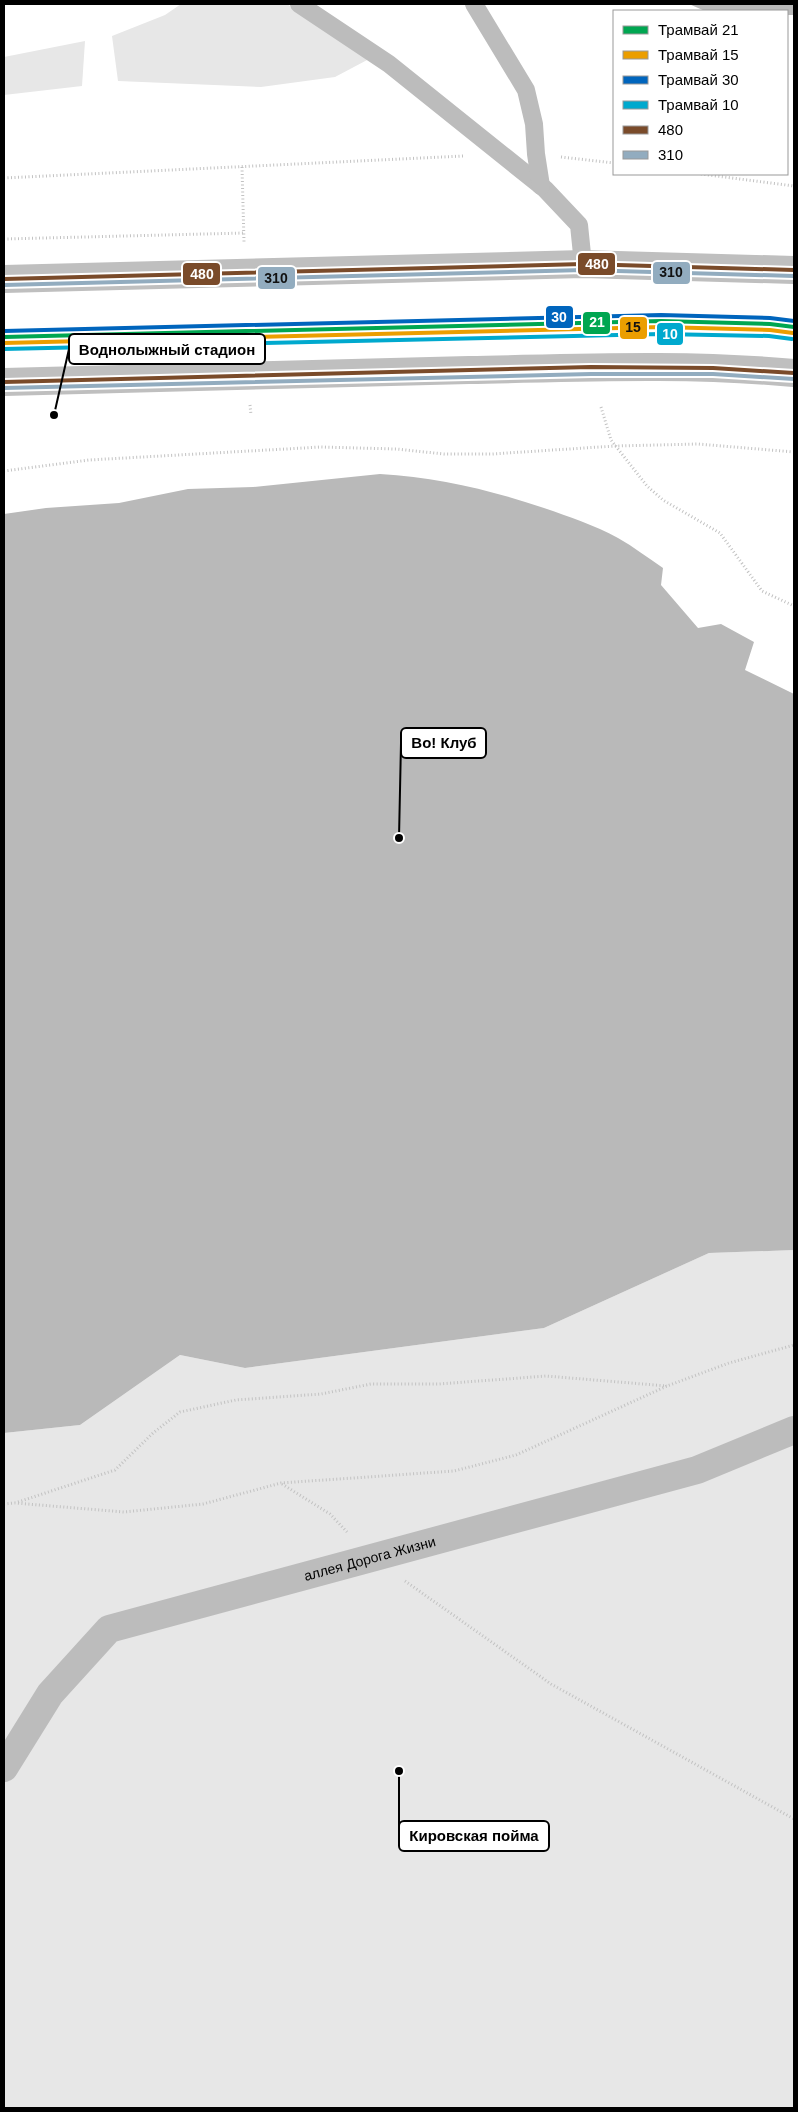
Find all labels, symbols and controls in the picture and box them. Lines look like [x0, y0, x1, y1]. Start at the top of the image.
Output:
legend [613, 10, 788, 175]
text: Трамвай 21 [658, 21, 739, 38]
text: Трамвай 15 [658, 46, 739, 63]
text: Трамвай 30 [658, 71, 739, 88]
text: Трамвай 10 [658, 96, 739, 113]
text: 480 [658, 121, 683, 138]
text: 310 [658, 146, 683, 163]
line badge: 480 [577, 252, 616, 276]
text: 480 [585, 256, 609, 272]
line badge: 310 [652, 261, 691, 285]
line badge: 480 [182, 262, 221, 286]
text: 310 [659, 264, 683, 280]
text: 480 [190, 266, 214, 282]
line badge: 310 [257, 266, 296, 290]
text: 310 [264, 270, 288, 286]
line badge: 30 [545, 305, 574, 329]
text: 30 [551, 309, 567, 325]
line badge: 21 [582, 311, 611, 335]
text: 21 [589, 314, 605, 330]
line badge: 15 [619, 316, 648, 340]
text: 15 [625, 319, 641, 335]
line badge: 10 [656, 322, 684, 346]
text: 10 [662, 326, 678, 342]
callout: Воднолыжный стадион [69, 334, 265, 364]
text: Воднолыжный стадион [79, 341, 255, 358]
callout: Во! Клуб [401, 728, 486, 758]
text: Во! Клуб [411, 734, 477, 751]
street label: аллея Дорога Жизни [302, 1533, 437, 1584]
callout: Кировская пойма [399, 1821, 549, 1851]
text: Кировская пойма [409, 1827, 539, 1844]

